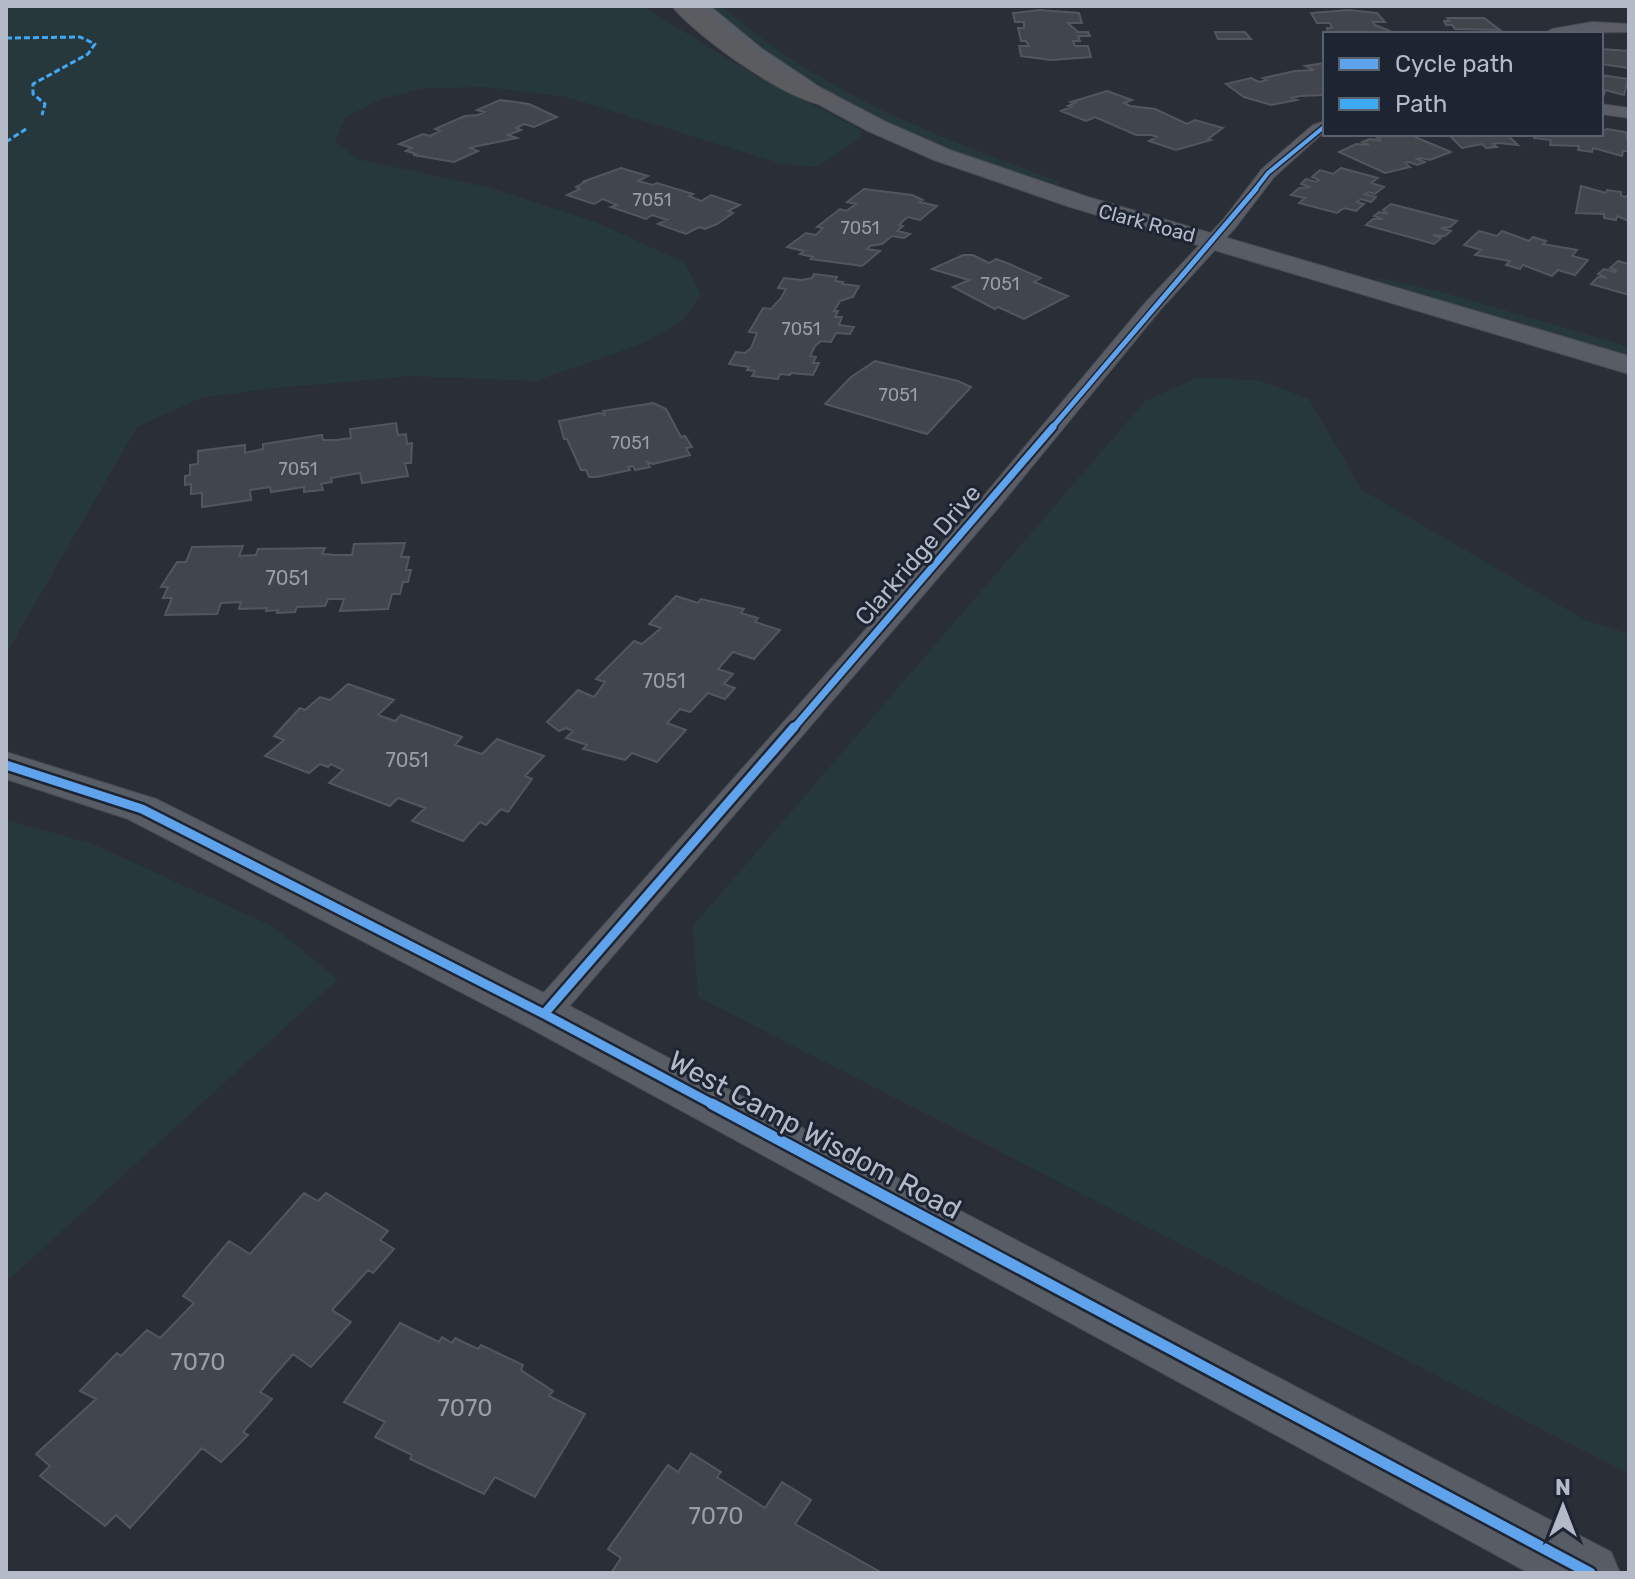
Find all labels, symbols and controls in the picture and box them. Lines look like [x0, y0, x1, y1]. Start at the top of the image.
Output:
legend [1323, 32, 1603, 136]
text: Cycle path [1395, 50, 1514, 78]
text: Path [1395, 90, 1447, 118]
house number: 7051 [633, 189, 671, 211]
street label: Clark Road [1096, 199, 1198, 247]
house number: 7051 [841, 217, 879, 239]
house number: 7051 [981, 273, 1019, 295]
house number: 7051 [782, 318, 820, 340]
house number: 7051 [879, 384, 917, 406]
house number: 7051 [611, 432, 649, 454]
house number: 7051 [279, 458, 317, 480]
street label: Clarkridge Drive [849, 479, 987, 631]
house number: 7051 [265, 566, 309, 590]
house number: 7051 [642, 669, 686, 693]
house number: 7051 [385, 748, 429, 772]
street label: West Camp Wisdom Road [663, 1044, 967, 1226]
house number: 7070 [170, 1348, 226, 1376]
house number: 7070 [437, 1394, 493, 1422]
north arrow [1523, 1467, 1603, 1547]
text: N [1555, 1474, 1571, 1501]
house number: 7070 [688, 1502, 744, 1530]

